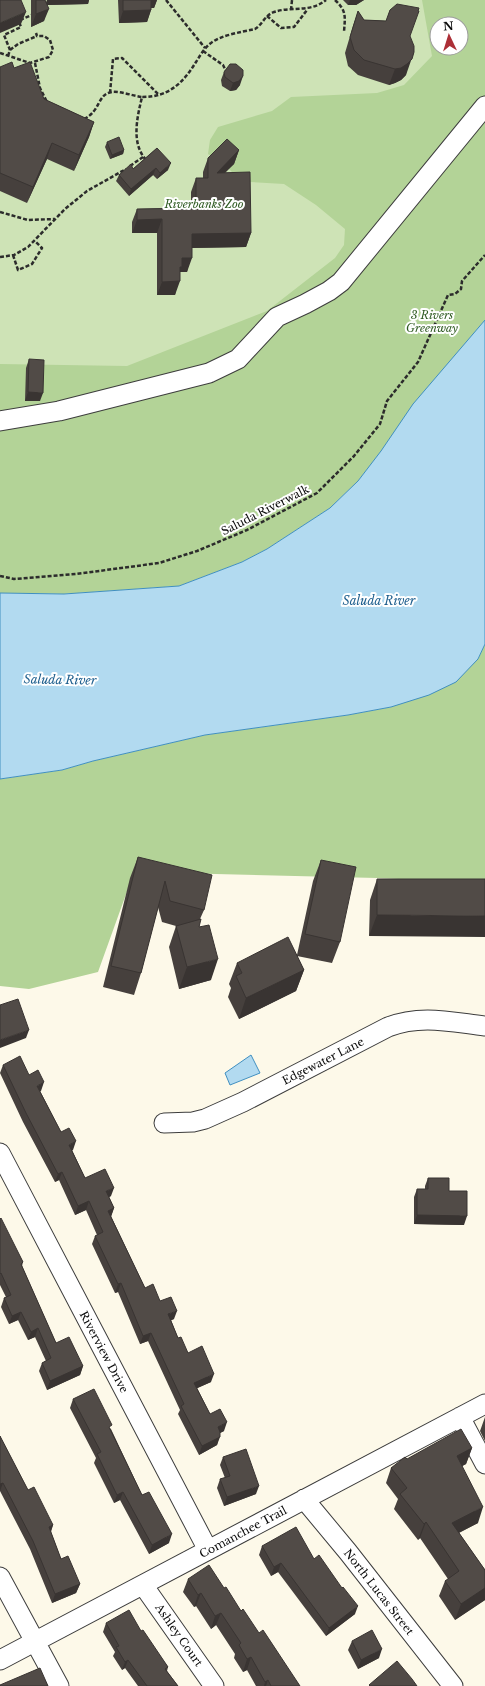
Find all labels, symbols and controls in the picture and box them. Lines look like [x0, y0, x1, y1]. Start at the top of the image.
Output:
north arrow [429, 16, 469, 56]
text: N [443, 19, 455, 33]
park label: Riverbanks Zoo [163, 197, 244, 211]
park label: 3 Rivers Greenway [406, 308, 458, 335]
street label: Saluda Riverwalk [219, 482, 311, 538]
water label: Saluda River [343, 593, 416, 608]
water label: Saluda River [24, 671, 97, 688]
street label: Edgewater Lane [280, 1034, 366, 1088]
street label: Riverview Drive [77, 1309, 131, 1395]
street label: Comanchee Trail [197, 1503, 290, 1561]
street label: North Lucas Street [341, 1546, 418, 1639]
street label: Ashley Court [152, 1600, 206, 1670]

